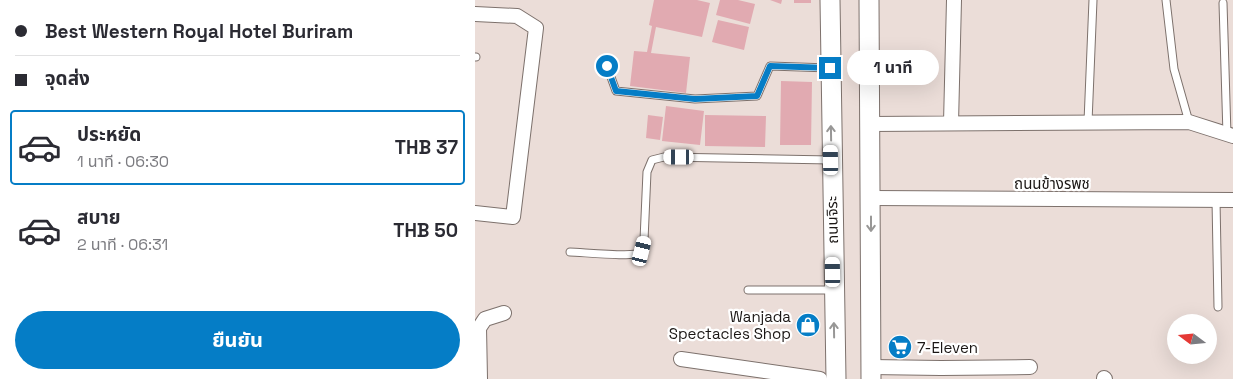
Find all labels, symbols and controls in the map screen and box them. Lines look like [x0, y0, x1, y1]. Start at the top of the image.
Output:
text: Best Western Royal Hotel Buriram [45, 19, 353, 44]
callout: 1 นาที [847, 50, 940, 86]
route start [596, 55, 618, 77]
route end [819, 57, 841, 79]
text: 1 นาที [874, 57, 912, 78]
text: จุดส่ง [45, 66, 90, 91]
text: ประหยัด [77, 122, 141, 147]
icon: car [17, 125, 62, 170]
one-way arrow [826, 125, 836, 142]
text: THB 37 [395, 135, 458, 160]
car [823, 145, 838, 175]
car [664, 150, 694, 165]
text: 1 นาที · 06:30 [77, 151, 169, 172]
street label: ถนนข้างรพช [1014, 174, 1090, 193]
street label: ถนนจิระ [822, 196, 842, 244]
text: สบาย [77, 205, 121, 230]
icon: car [17, 208, 62, 253]
one-way arrow [866, 215, 876, 231]
text: THB 50 [393, 218, 458, 243]
text: 2 นาที · 06:31 [77, 234, 168, 255]
car [631, 235, 652, 267]
car [825, 257, 840, 287]
place label: Wanjada Spectacles Shop [669, 307, 791, 343]
button: ยืนยัน [15, 311, 460, 369]
shop icon: Wanjada Spectacles Shop [795, 312, 821, 338]
north arrow [1167, 314, 1217, 364]
map controls [1167, 314, 1217, 364]
one-way arrow [830, 323, 839, 339]
supermarket icon: 7-Eleven [887, 334, 913, 360]
place label: 7-Eleven [917, 338, 978, 357]

